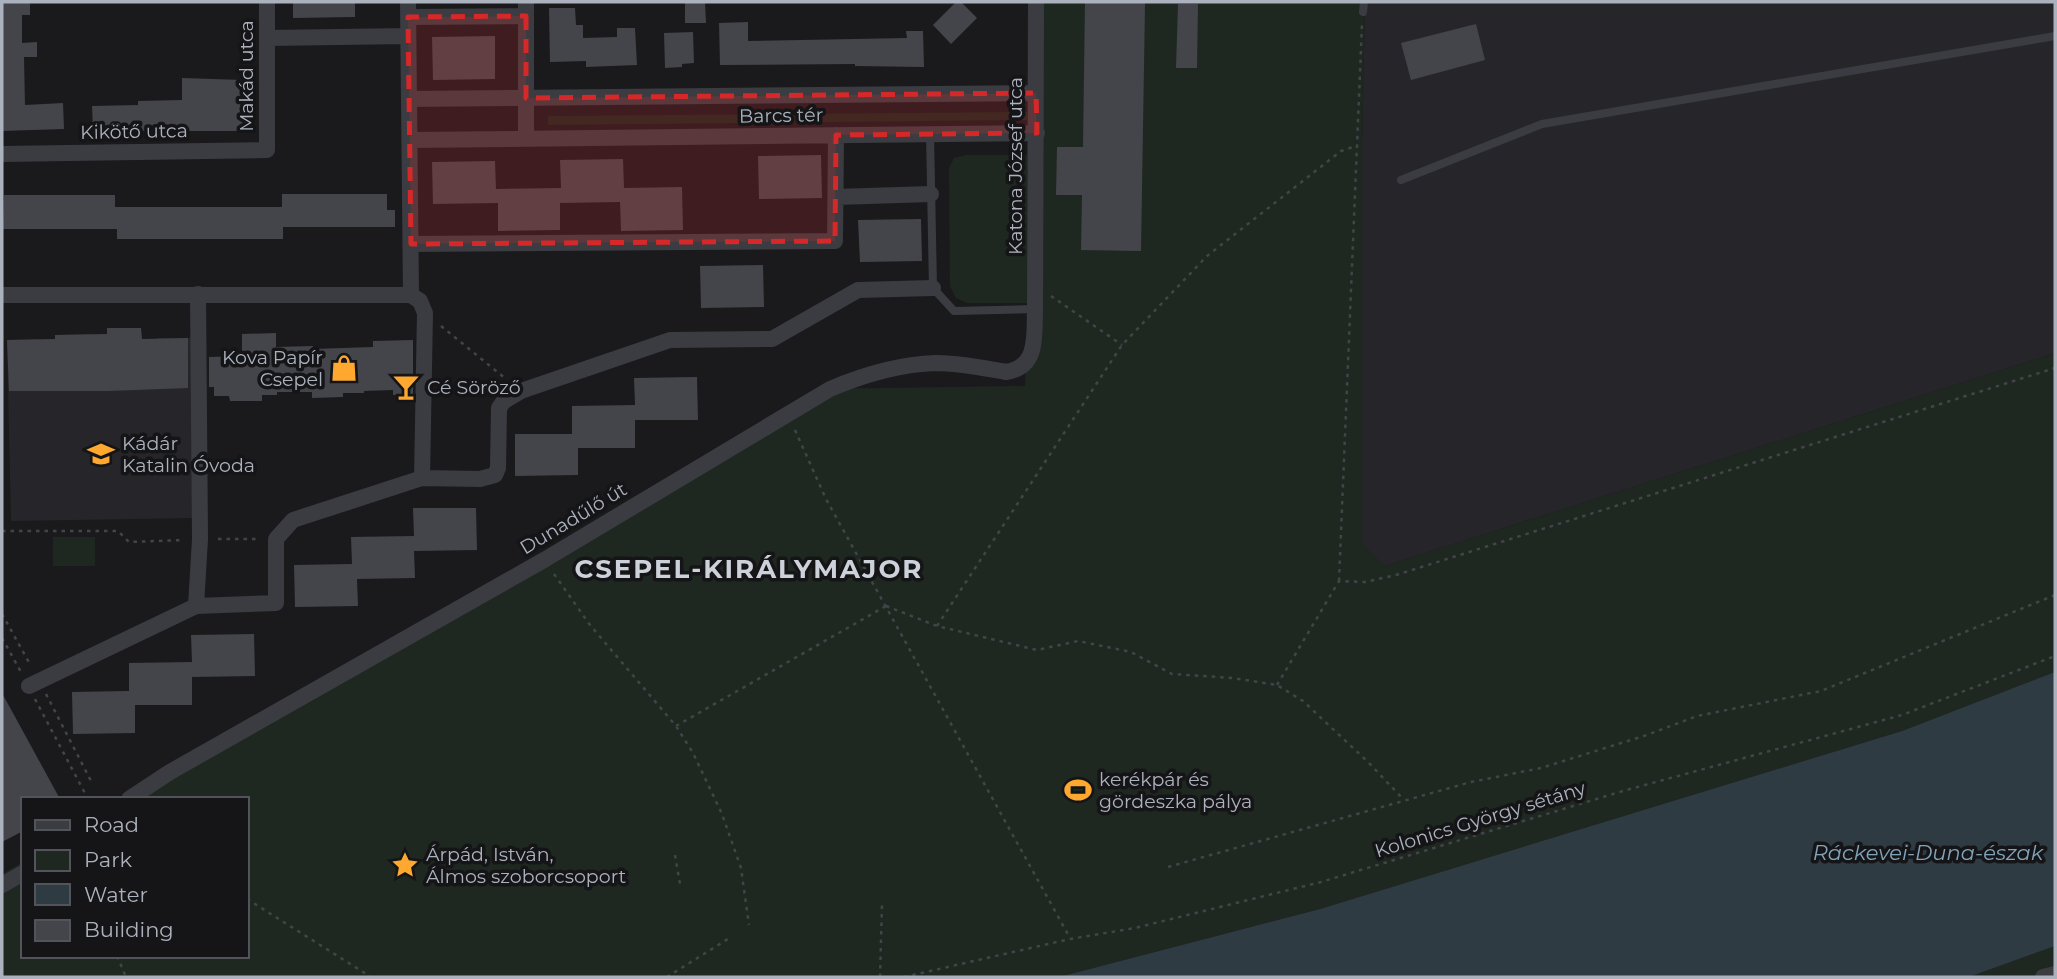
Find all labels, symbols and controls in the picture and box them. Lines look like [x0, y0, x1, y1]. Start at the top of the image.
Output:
street label: Makád utca [235, 20, 258, 132]
street label: Katona József utca [1004, 77, 1027, 255]
street label: Barcs tér [739, 103, 823, 128]
street label: Kikötő utca [80, 119, 188, 144]
place label: Kova Papír Csepel [222, 346, 323, 391]
shop icon: Kova Papír Csepel [329, 353, 359, 383]
bar icon: Cé Söröző [391, 372, 421, 402]
place label: Cé Söröző [427, 376, 521, 399]
place label: Kádár Katalin Óvoda [122, 432, 255, 477]
school or university icon: Kádár Katalin Óvoda [86, 439, 116, 469]
street label: Dunadűlő út [516, 477, 631, 559]
district label: CSEPEL-KIRÁLYMAJOR [575, 553, 923, 585]
place label: kerékpár és gördeszka pálya [1099, 768, 1252, 813]
sports icon: kerékpár és gördeszka pálya [1063, 775, 1093, 805]
street label: Kolonics György sétány [1372, 776, 1589, 863]
legend [21, 797, 248, 958]
text: Road [84, 812, 139, 837]
water label: Ráckevei-Duna-észak [1813, 840, 2045, 865]
place label: Árpád, István, Álmos szoborcsoport [426, 843, 627, 888]
text: Park [84, 847, 132, 872]
place icon: Árpád, István, Álmos szoborcsoport [390, 850, 420, 880]
text: Water [84, 882, 148, 907]
text: Building [84, 917, 174, 942]

